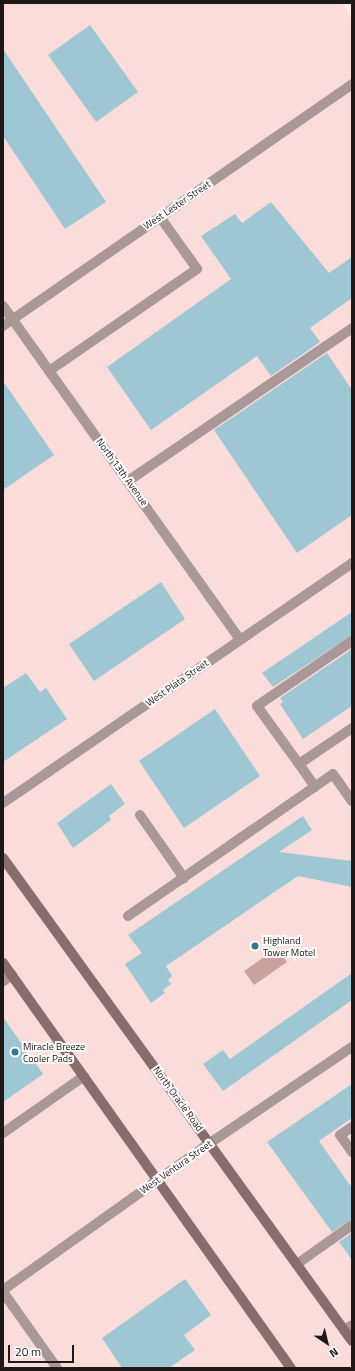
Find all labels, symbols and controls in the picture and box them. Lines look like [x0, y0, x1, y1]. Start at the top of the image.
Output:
street label: West Lester Street [141, 178, 213, 232]
street label: North 13th Avenue [94, 436, 150, 508]
street label: West Plata Street [143, 657, 211, 709]
place label: Highland Tower Motel [263, 934, 315, 958]
marker: Highland Tower Motel [250, 941, 260, 951]
place label: Miracle Breeze Cooler Pads [23, 1040, 85, 1064]
marker: Miracle Breeze Cooler Pads [10, 1047, 20, 1057]
street label: North Oracle Road [150, 1064, 206, 1134]
street label: West Ventura Street [138, 1138, 214, 1196]
north arrow [307, 1323, 347, 1363]
scale bar [10, 1337, 76, 1363]
text: 20 m [15, 1342, 41, 1361]
text: N [326, 1344, 342, 1362]

